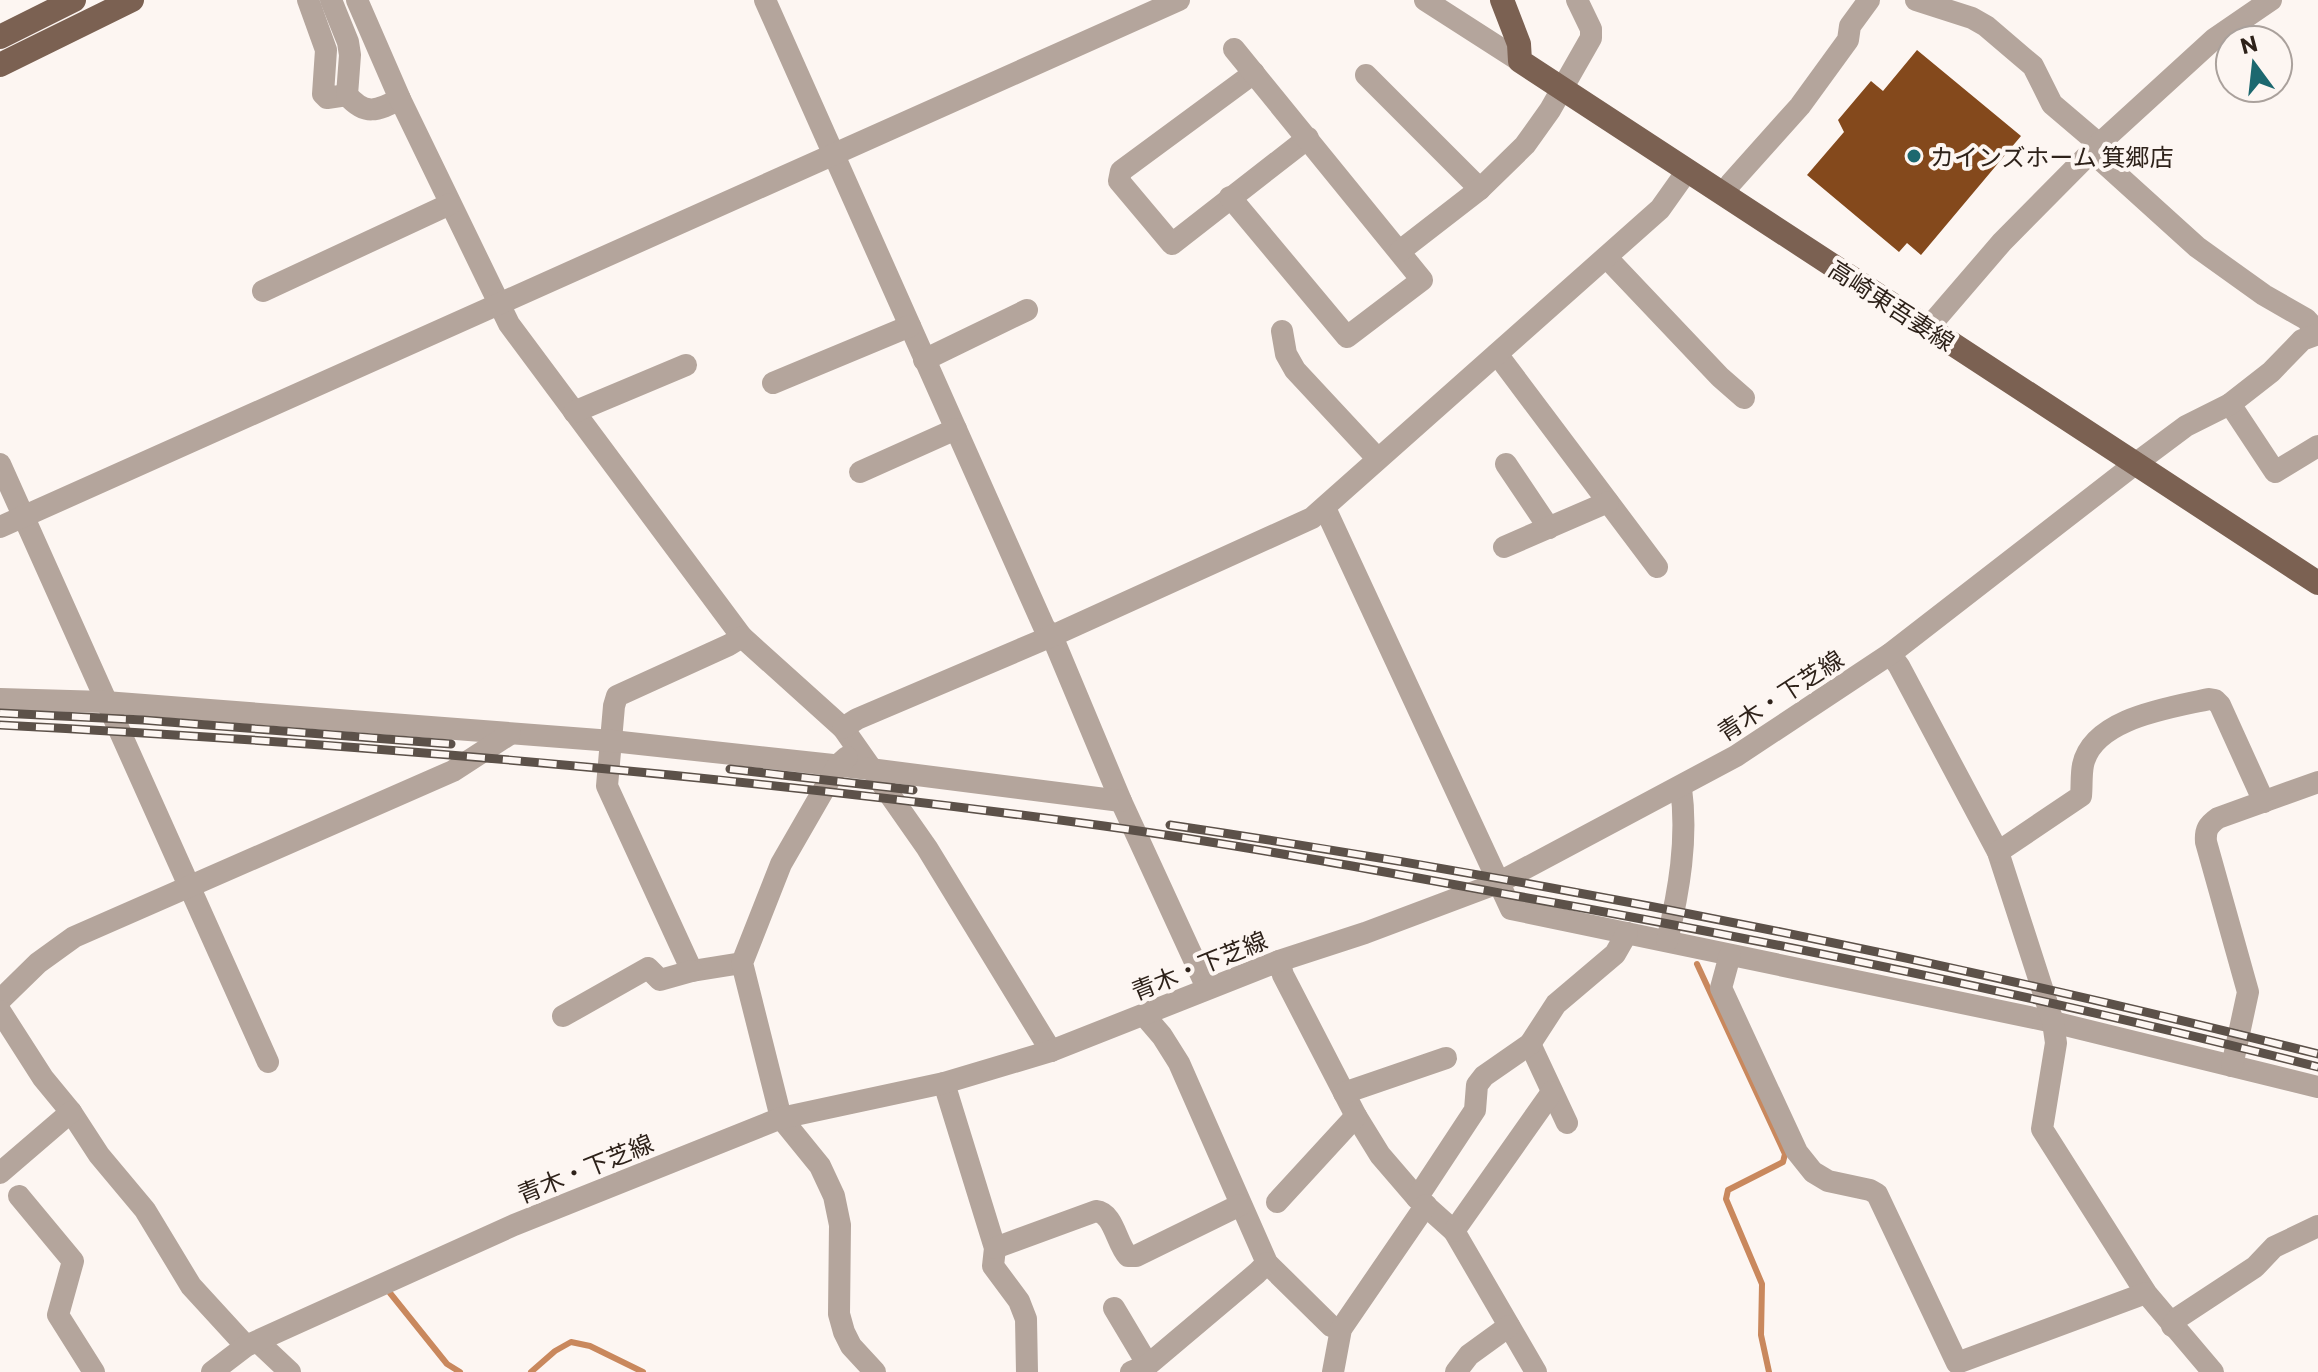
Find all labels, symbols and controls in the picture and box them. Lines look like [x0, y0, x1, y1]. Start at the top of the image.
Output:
north arrow [2214, 24, 2294, 104]
text: N [2237, 29, 2260, 59]
place label: カインズホーム 箕郷店 [1930, 142, 2173, 171]
marker: カインズホーム 箕郷店 [1905, 147, 1923, 165]
street label: 高崎東吾妻線 [1824, 254, 1960, 356]
street label: 青木・下芝線 [1712, 644, 1848, 746]
street label: 青木・下芝線 [1127, 925, 1271, 1005]
street label: 青木・下芝線 [513, 1128, 657, 1208]

